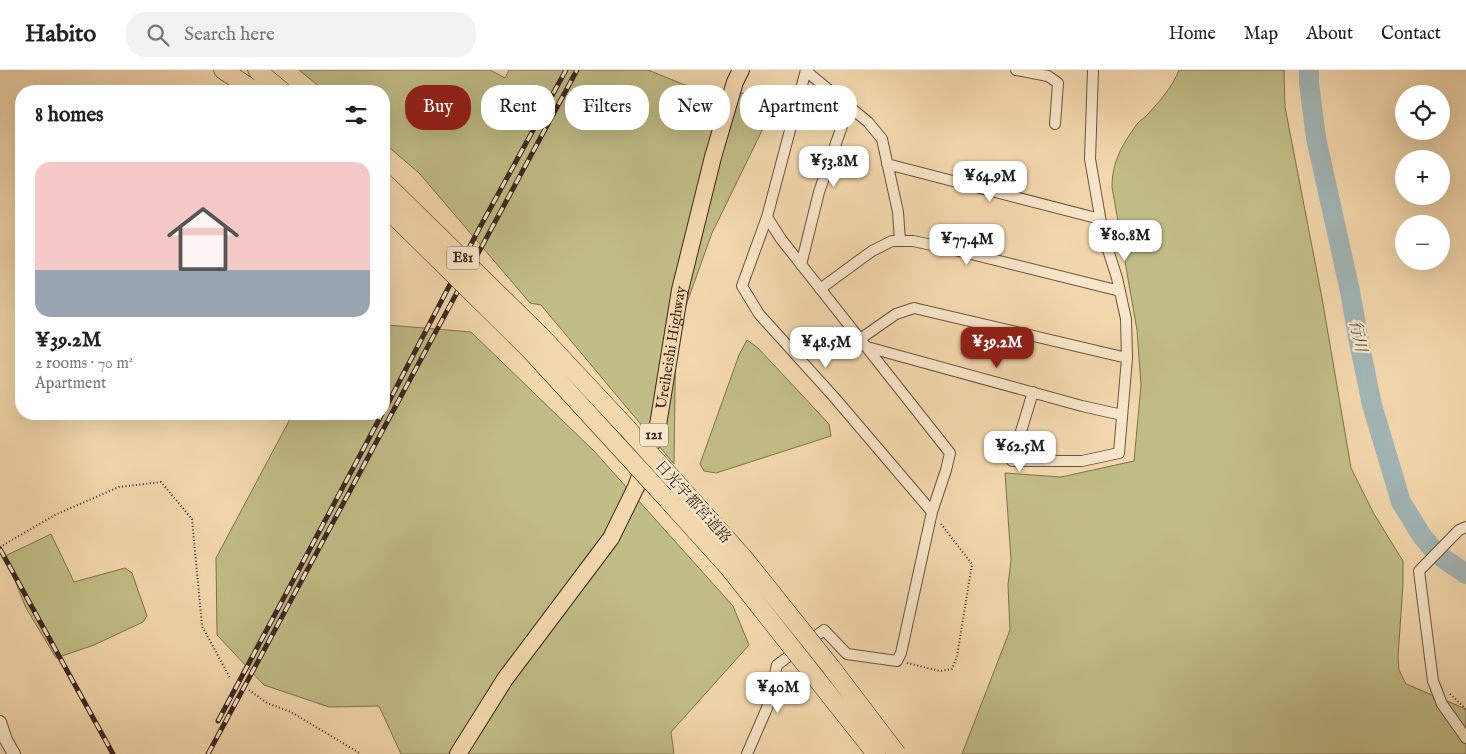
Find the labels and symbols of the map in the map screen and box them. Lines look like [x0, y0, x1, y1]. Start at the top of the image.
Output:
pin: ¥53.8M [793, 146, 875, 188]
pin: ¥64.9M [949, 160, 1031, 203]
pin: ¥80.8M [1084, 220, 1166, 262]
pin: ¥77.4M [926, 224, 1008, 266]
road number: E81 [447, 247, 479, 270]
street label: Ureiheishi Highway [651, 283, 690, 411]
water label: 行川 [1344, 318, 1371, 356]
pin: ¥48.5M [785, 326, 867, 369]
pin: ¥39.2M [956, 326, 1038, 369]
road number: 121 [640, 424, 668, 446]
pin: ¥62.5M [979, 430, 1061, 473]
street label: 日光宇都宮道路 [651, 457, 735, 547]
pin: ¥40M [748, 672, 808, 714]

